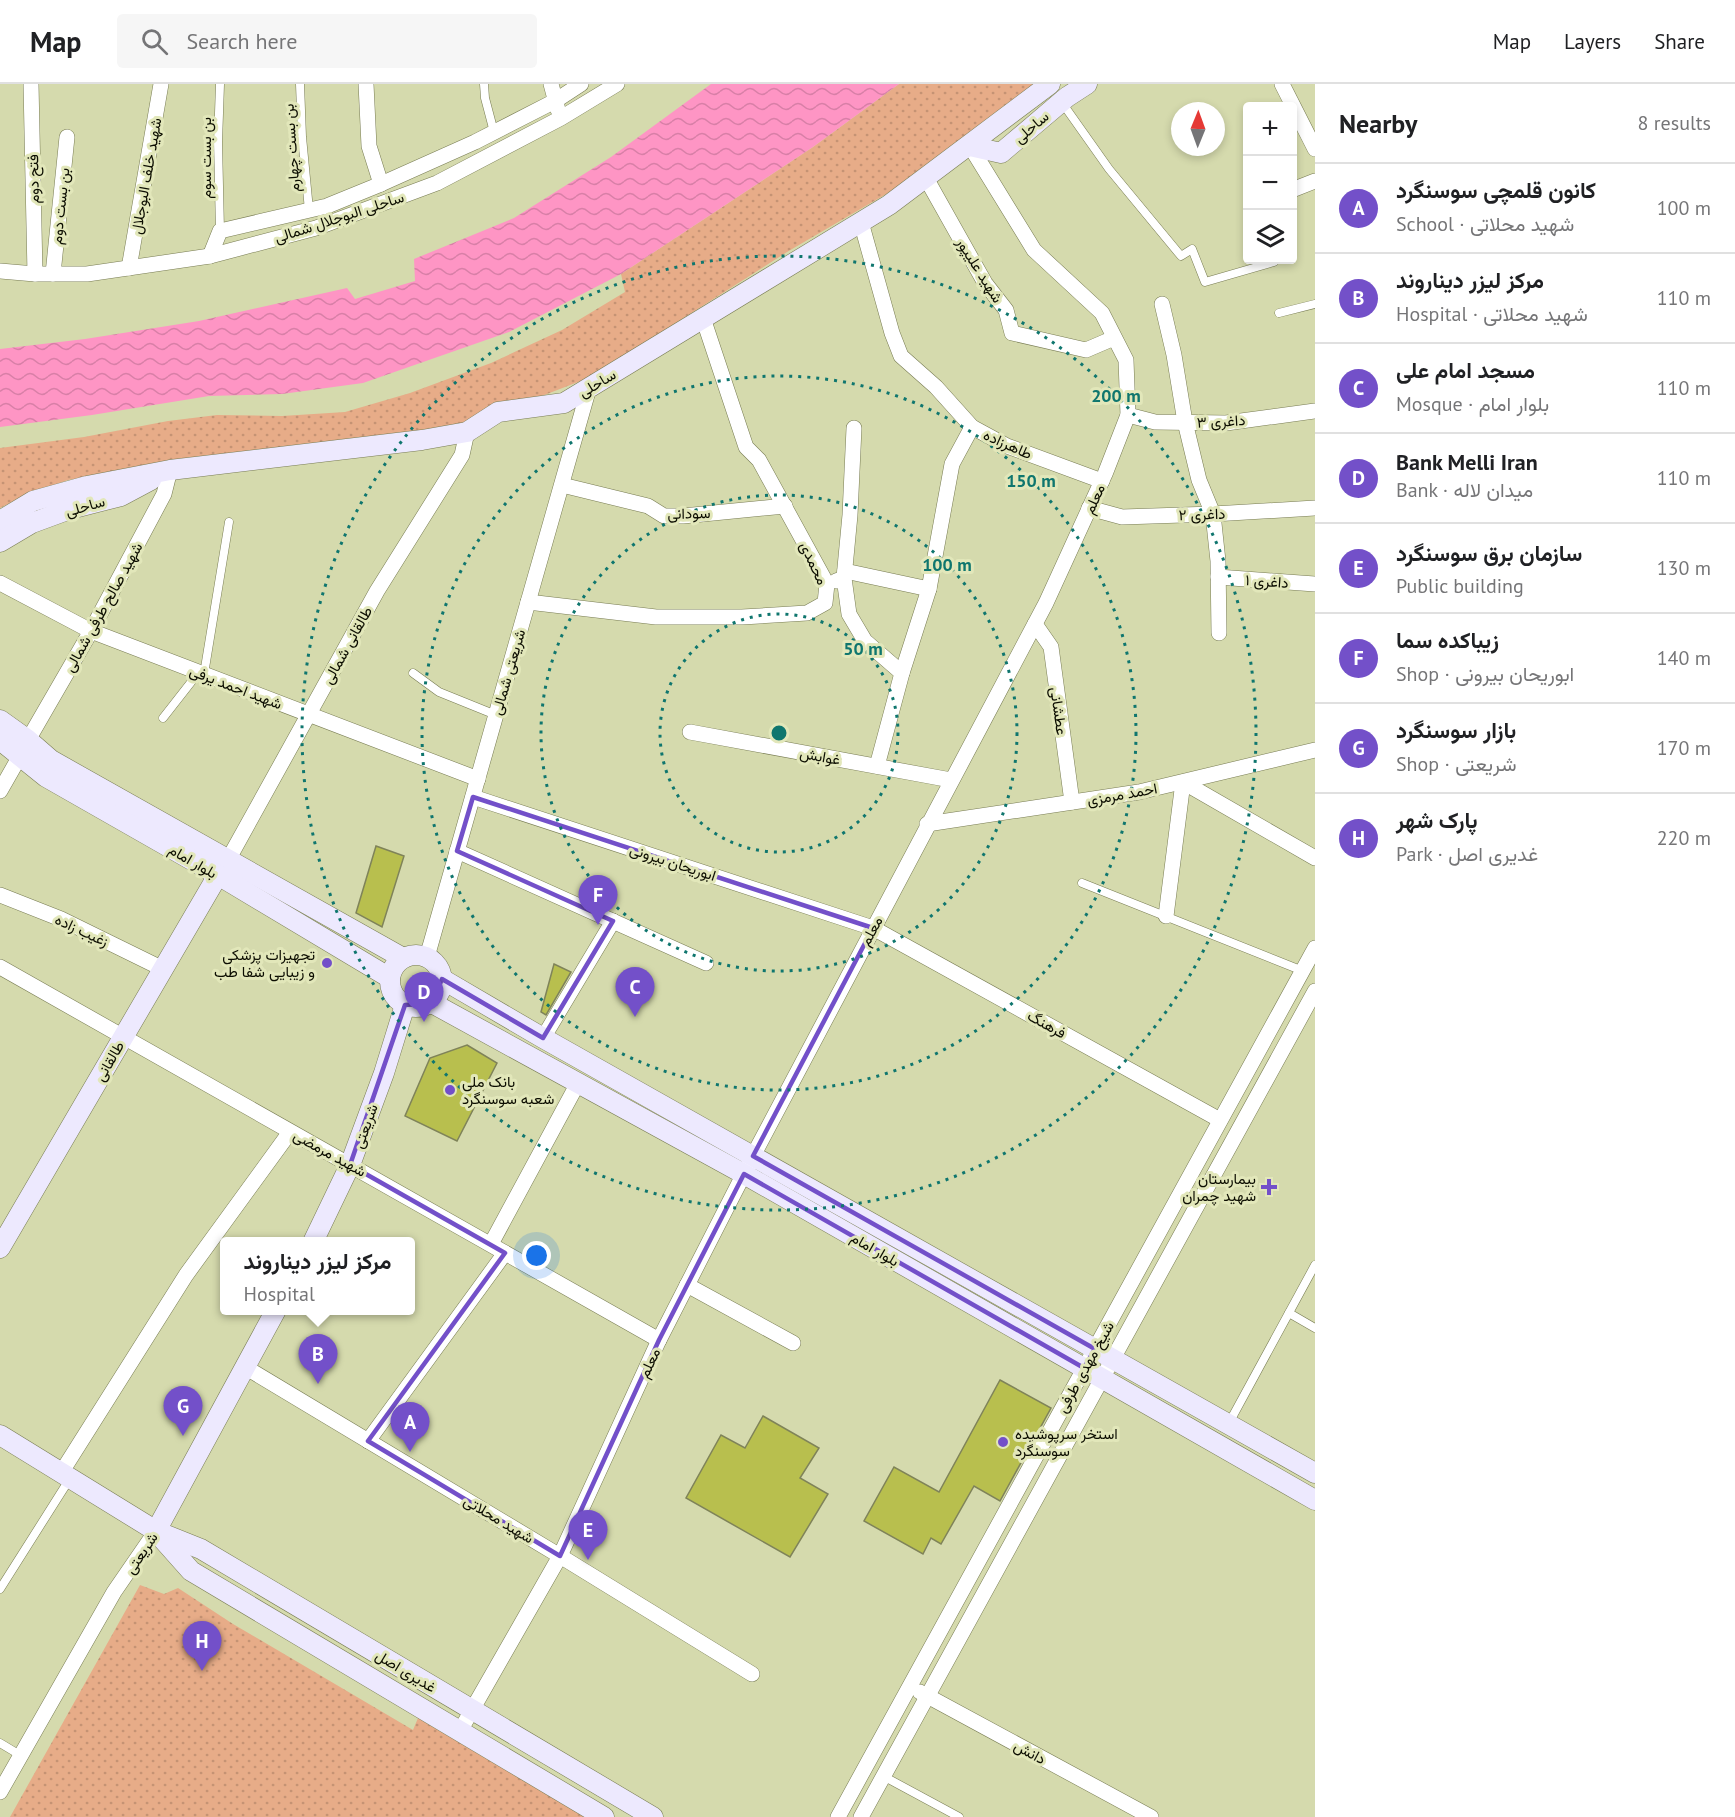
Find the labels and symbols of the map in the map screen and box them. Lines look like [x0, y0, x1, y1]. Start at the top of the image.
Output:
north arrow [1171, 102, 1225, 156]
street label: بن بست چهارم [278, 103, 305, 193]
street label: ساحلی [1010, 106, 1053, 148]
street label: شهید خلف البوجلال [126, 116, 166, 236]
street label: بن بست سوم [196, 117, 216, 199]
street label: فتح دوم [23, 154, 45, 204]
street label: بن بست دوم [47, 167, 74, 245]
street label: ساحلی البوجلال شمالی [272, 187, 407, 248]
street label: شهید علیپور [951, 233, 1008, 307]
street label: ساحلی [575, 364, 620, 402]
text: 200 m [1091, 384, 1141, 407]
street label: داغری ۳ [1196, 410, 1246, 433]
street label: طاهرزاده [981, 425, 1036, 463]
text: 150 m [1006, 469, 1056, 492]
street label: معلم [1079, 481, 1110, 517]
street label: ساحلی [63, 491, 107, 522]
street label: سودانی [667, 503, 711, 524]
street label: داغری ۲ [1178, 504, 1226, 525]
street label: محمدی [795, 538, 832, 588]
street label: شهید صالح طرفی شمالی [59, 539, 148, 676]
text: 100 m [922, 553, 972, 576]
street label: داغری ۱ [1245, 570, 1289, 593]
street label: طالقانی شمالی [318, 603, 377, 688]
street label: شریعتی شمالی [487, 627, 530, 717]
text: 50 m [843, 637, 883, 660]
street label: شهید احمد یرفی [187, 661, 285, 714]
street label: عطشانی [1045, 686, 1072, 737]
centre of rings [769, 723, 789, 743]
street label: غوابش [798, 743, 842, 770]
street label: احمد مرمزی [1085, 778, 1159, 811]
street label: ابوریحان بیرونی [627, 839, 718, 886]
street label: بلوار امام [165, 840, 221, 883]
pin: F [578, 876, 618, 925]
street label: زغیب زاده [52, 909, 112, 951]
street label: معلم [855, 913, 888, 950]
place label: تجهیزات پزشکی و زیبایی شفا طب [214, 945, 315, 982]
marker: تجهیزات پزشکی و زیبایی شفا طب [320, 956, 334, 970]
pin: C [616, 968, 654, 1017]
pin: D [404, 972, 444, 1022]
street label: فرهنگ [1024, 1006, 1070, 1042]
street label: طالقانی [90, 1037, 129, 1085]
place label: بانک ملی شعبه سوسنگرد [462, 1072, 554, 1108]
marker: بانک ملی شعبه سوسنگرد [443, 1083, 457, 1097]
street label: شریعتی [348, 1101, 383, 1151]
street label: شهید مرمضی [290, 1125, 370, 1182]
place label: بیمارستان شهید چمران [1182, 1169, 1256, 1206]
marker: بیمارستان شهید چمران [1260, 1178, 1278, 1196]
street label: بلوار امام [847, 1228, 903, 1271]
your location [522, 1241, 551, 1270]
street label: شیخ مهدی طرفی [1052, 1318, 1120, 1417]
pin: B [298, 1334, 338, 1384]
street label: معلم [634, 1345, 665, 1381]
pin: G [164, 1386, 202, 1436]
pin: A [390, 1402, 430, 1452]
place label: استخر سرپوشیده سوسنگرد [1015, 1424, 1118, 1460]
marker: استخر سرپوشیده سوسنگرد [996, 1435, 1010, 1449]
street label: شهید محلاتی [460, 1491, 538, 1548]
pin: E [568, 1510, 608, 1560]
street label: شریعتی [120, 1528, 163, 1578]
pin: H [182, 1622, 222, 1671]
street label: غدیری اصل [372, 1645, 440, 1697]
street label: دانش [1010, 1736, 1049, 1769]

